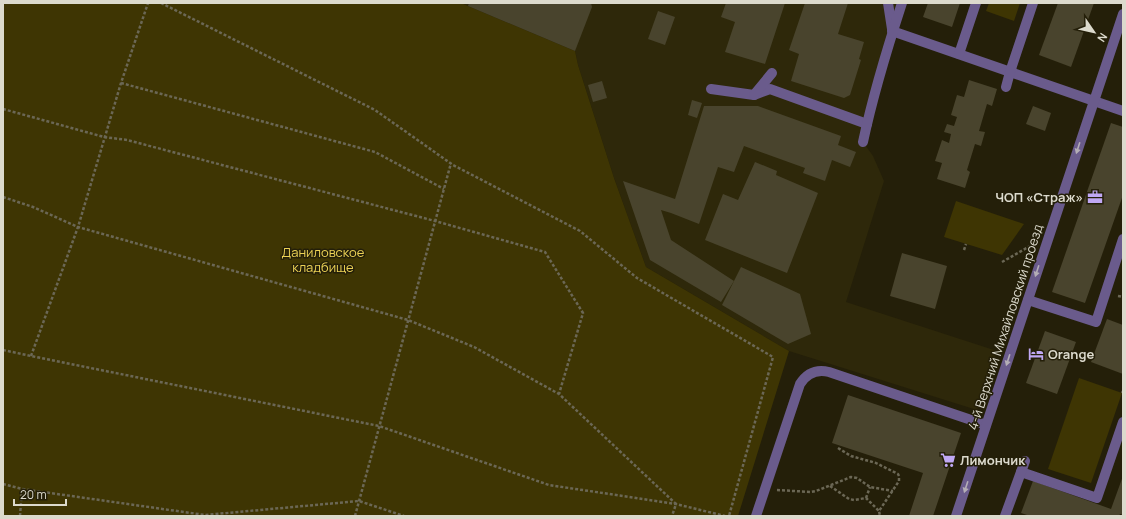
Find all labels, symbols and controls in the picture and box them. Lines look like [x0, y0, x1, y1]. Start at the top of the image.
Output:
north arrow [1074, 12, 1114, 52]
text: N [1094, 30, 1111, 45]
one-way arrow [1075, 142, 1081, 154]
place label: ЧОП «Страж» [995, 188, 1083, 206]
office icon: ЧОП «Страж» [1086, 188, 1104, 206]
street label: 4-й Верхний Михайловский проезд [963, 222, 1047, 432]
park label: Даниловское кладбище [282, 243, 365, 276]
one-way arrow [1034, 266, 1040, 278]
hotel icon: Orange [1027, 345, 1045, 363]
place label: Orange [1048, 345, 1094, 363]
one-way arrow [1005, 354, 1011, 366]
supermarket icon: Лимончик [939, 451, 957, 469]
place label: Лимончик [960, 451, 1026, 469]
scale bar [14, 481, 66, 507]
one-way arrow [962, 482, 968, 494]
text: 20 m [20, 486, 47, 503]

